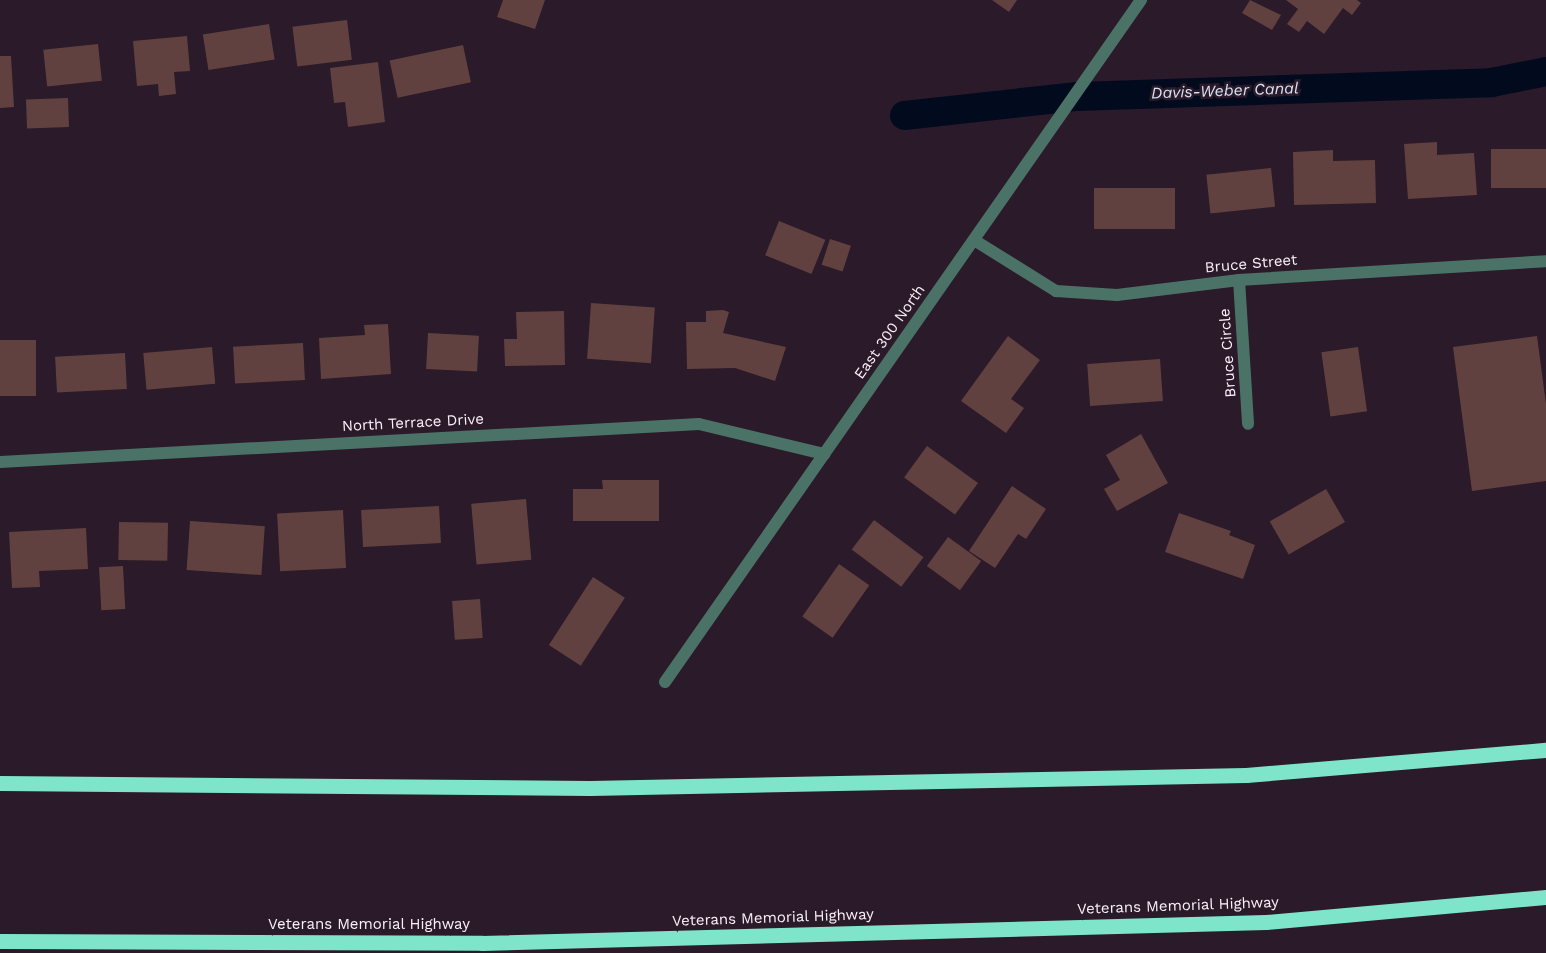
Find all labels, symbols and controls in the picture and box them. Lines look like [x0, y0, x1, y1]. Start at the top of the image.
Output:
water label: Davis-Weber Canal [1151, 79, 1299, 103]
street label: Bruce Street [1204, 251, 1298, 277]
street label: East 300 North [851, 281, 929, 383]
street label: Bruce Circle [1216, 308, 1240, 398]
street label: North Terrace Drive [341, 410, 485, 436]
street label: Veterans Memorial Highway [1077, 893, 1279, 919]
street label: Veterans Memorial Highway [672, 905, 874, 931]
street label: Veterans Memorial Highway [268, 916, 470, 934]

